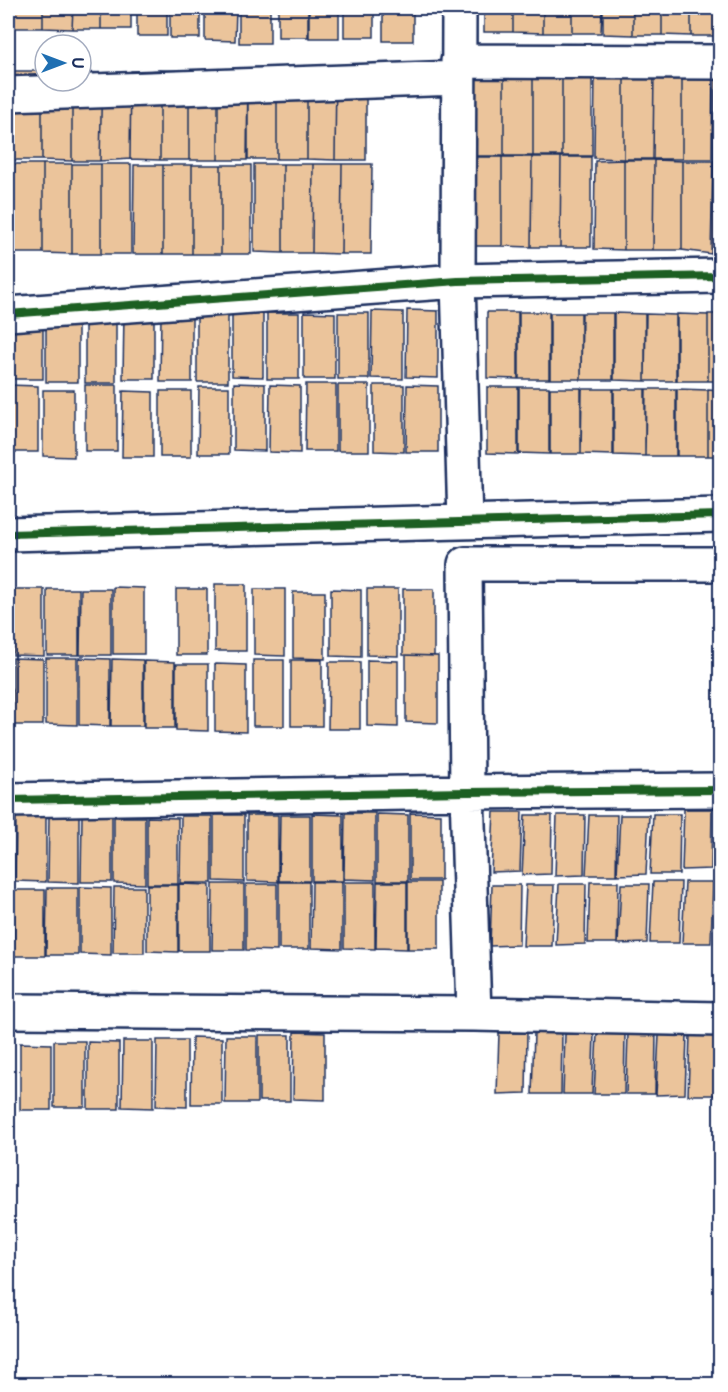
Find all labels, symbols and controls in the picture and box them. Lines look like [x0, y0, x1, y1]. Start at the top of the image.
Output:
north arrow [33, 33, 93, 93]
text: U [67, 57, 86, 69]

